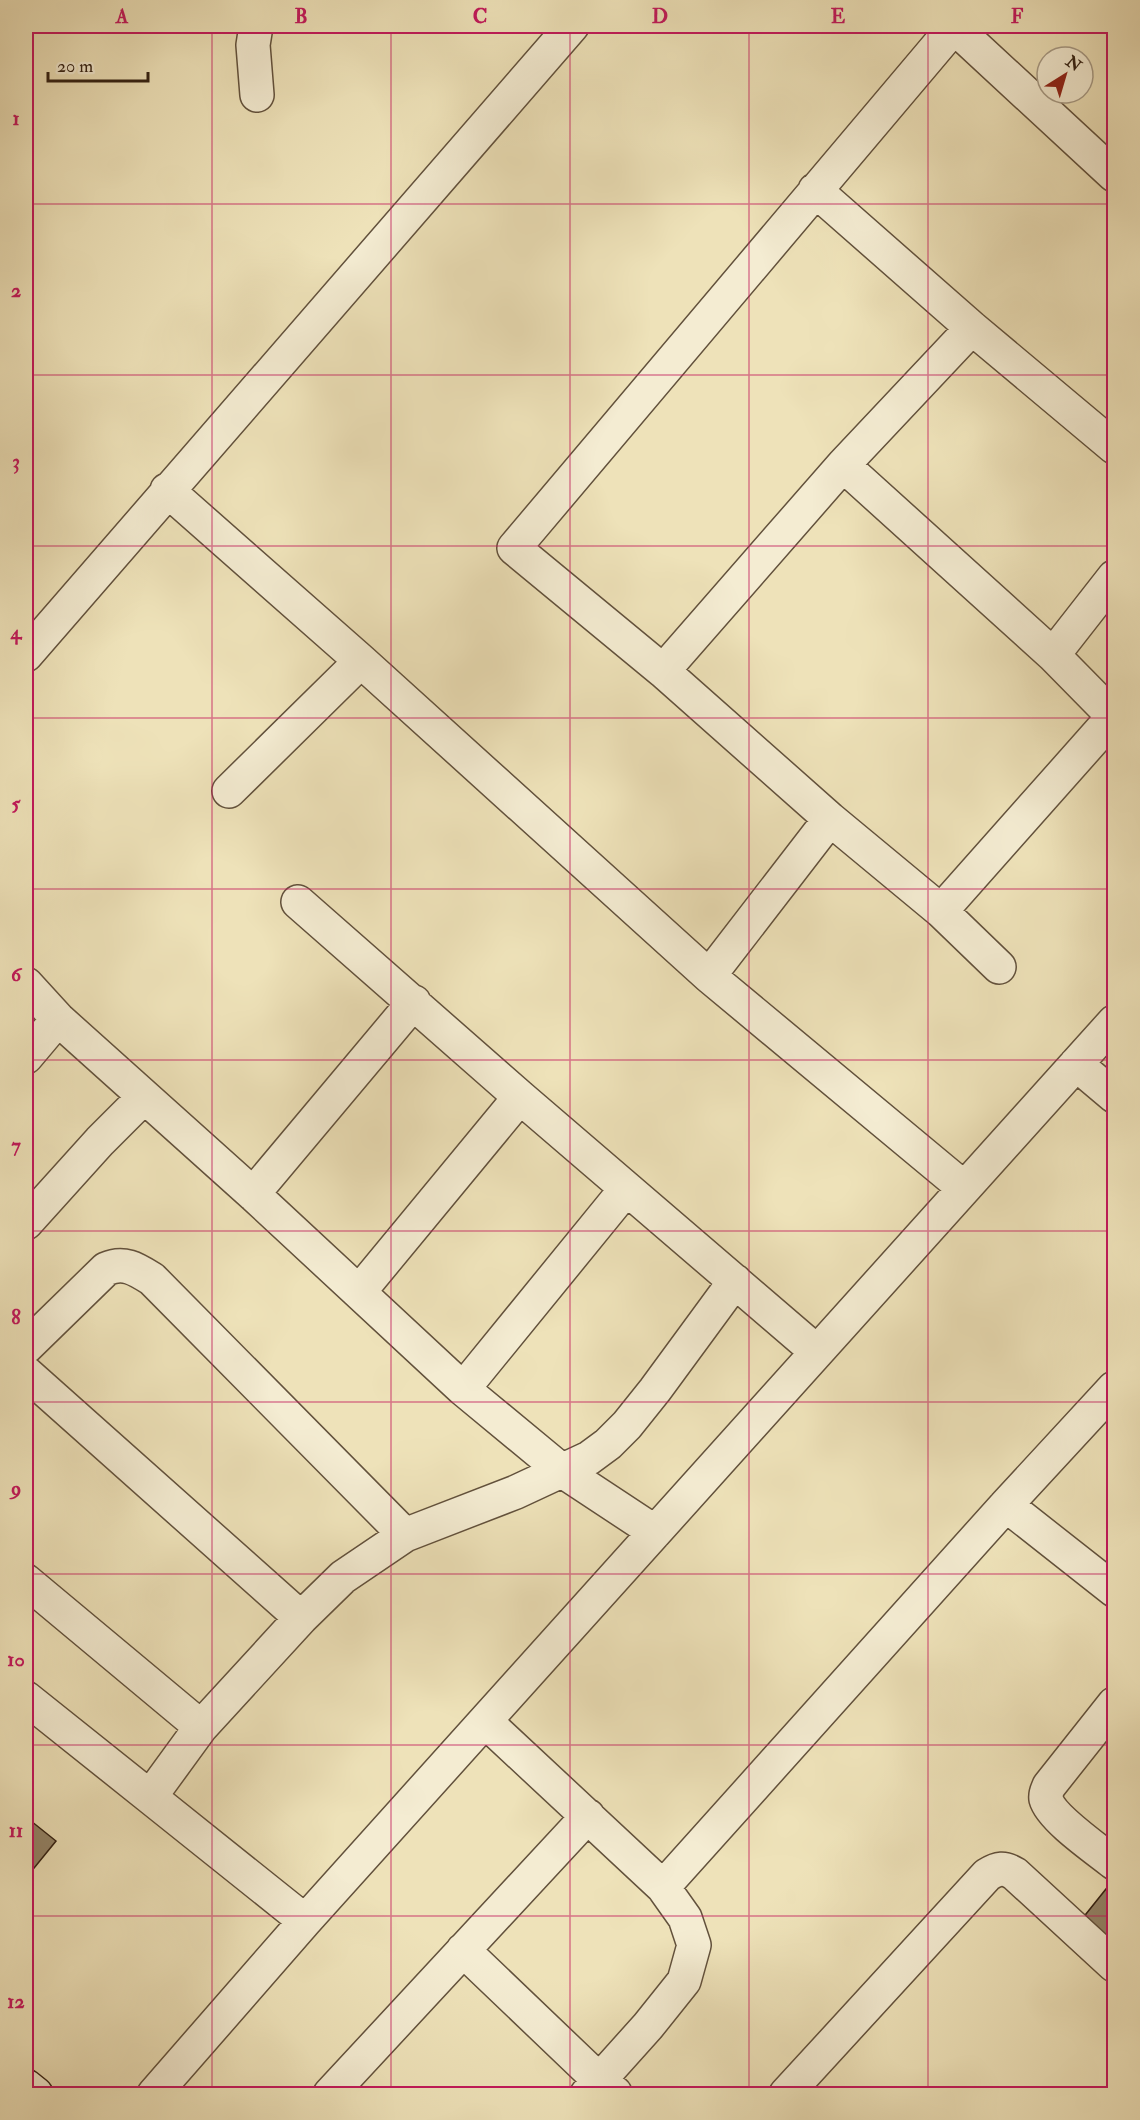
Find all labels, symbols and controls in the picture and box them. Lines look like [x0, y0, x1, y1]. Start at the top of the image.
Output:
text: A [115, 4, 129, 29]
text: B [294, 4, 308, 29]
text: C [473, 4, 487, 29]
text: D [652, 4, 668, 29]
text: E [831, 4, 846, 29]
text: F [1011, 4, 1024, 29]
scale bar [48, 45, 148, 83]
north arrow [1035, 45, 1095, 105]
text: N [1061, 51, 1086, 77]
text: 20 m [57, 55, 93, 78]
text: 1 [12, 106, 20, 131]
text: 2 [11, 278, 21, 303]
text: 3 [12, 449, 20, 474]
text: 4 [10, 620, 23, 645]
text: 5 [12, 791, 22, 816]
text: 6 [11, 962, 23, 987]
text: 7 [11, 1133, 21, 1158]
text: 8 [11, 1305, 21, 1330]
text: 9 [9, 1476, 21, 1501]
text: 10 [7, 1647, 25, 1672]
text: 11 [9, 1818, 23, 1843]
text: 12 [7, 1989, 25, 2014]

